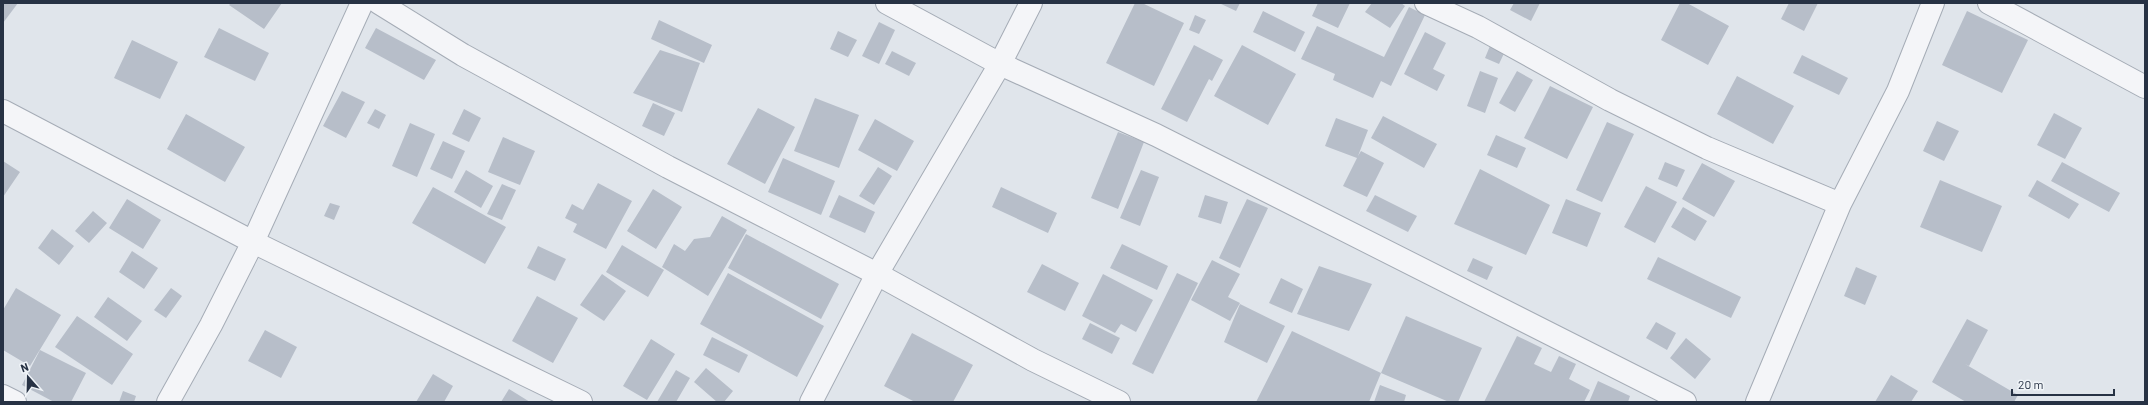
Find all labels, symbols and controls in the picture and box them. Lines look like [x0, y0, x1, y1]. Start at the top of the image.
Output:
north arrow [8, 357, 48, 397]
text: N [19, 360, 30, 374]
scale bar [2012, 371, 2114, 397]
text: 20 m [2018, 377, 2044, 391]

